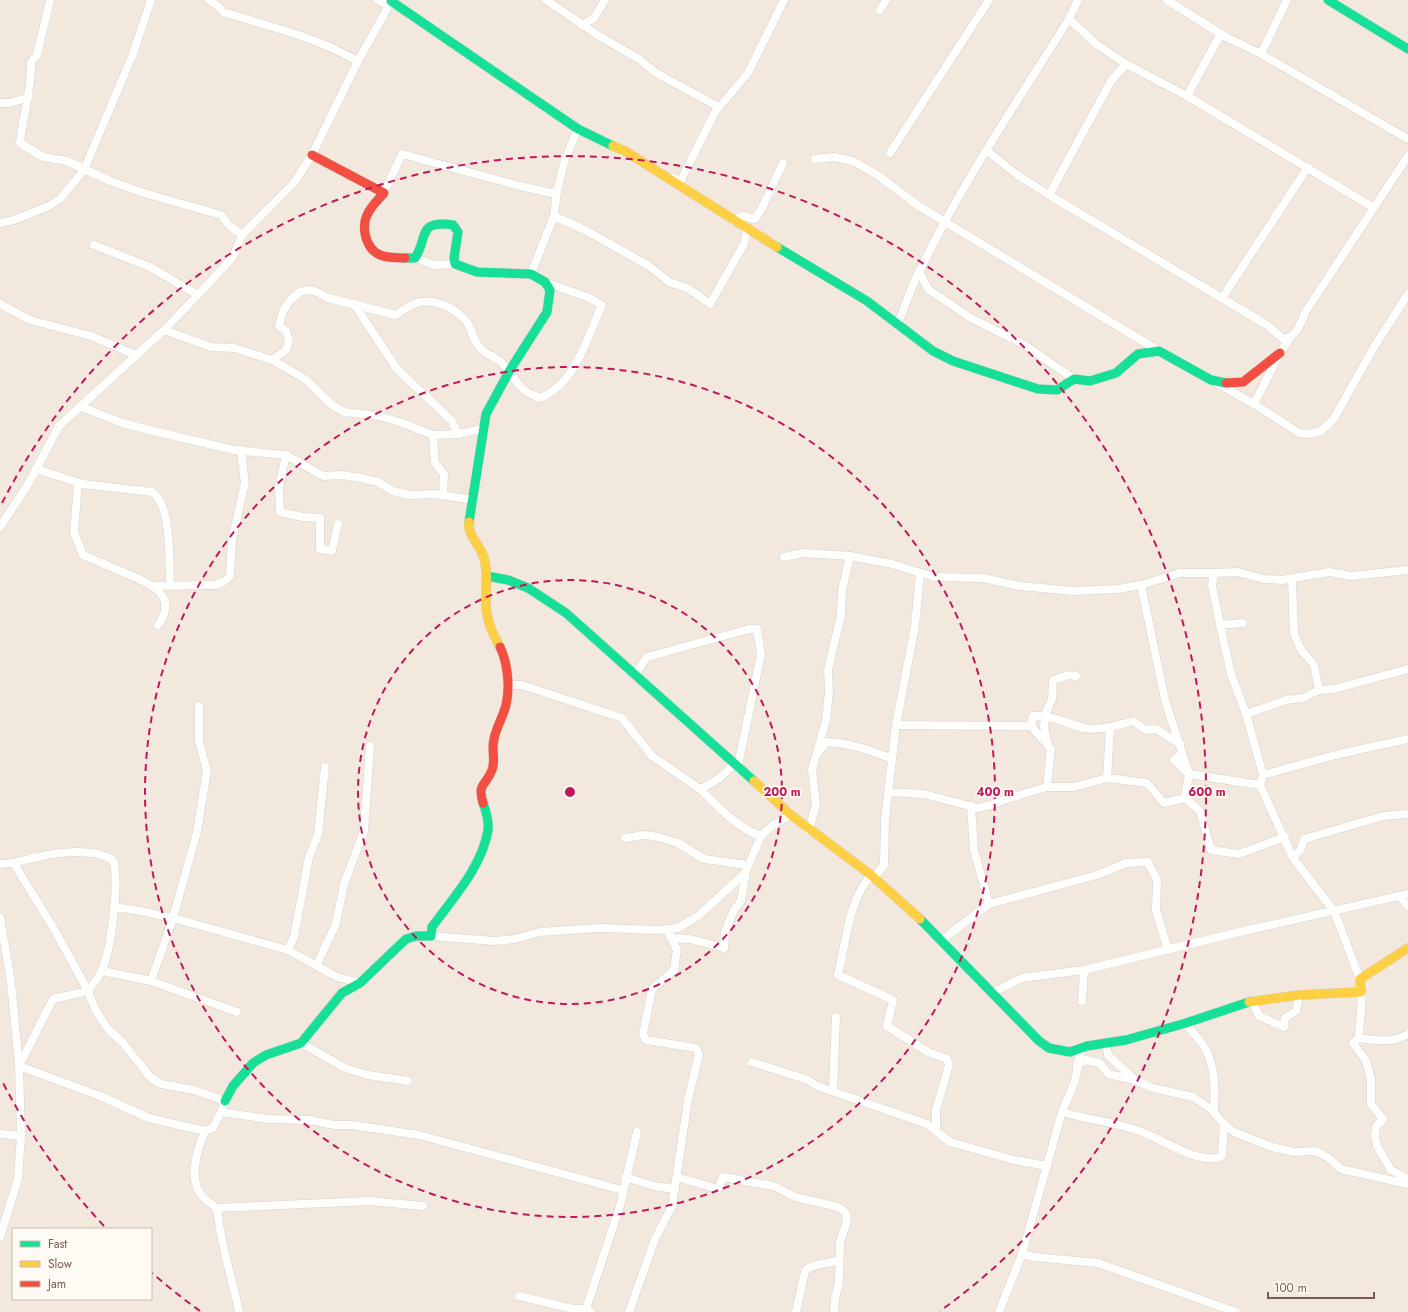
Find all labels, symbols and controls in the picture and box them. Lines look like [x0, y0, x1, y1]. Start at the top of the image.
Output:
text: 200 m [763, 783, 801, 801]
text: 400 m [976, 783, 1014, 801]
text: 600 m [1188, 783, 1226, 801]
centre of rings [563, 785, 577, 799]
legend [12, 1228, 152, 1300]
text: Fast [48, 1235, 67, 1253]
text: Slow [48, 1255, 73, 1273]
scale bar [1268, 1274, 1374, 1300]
text: Jam [46, 1275, 66, 1293]
text: 100 m [1274, 1279, 1307, 1297]

